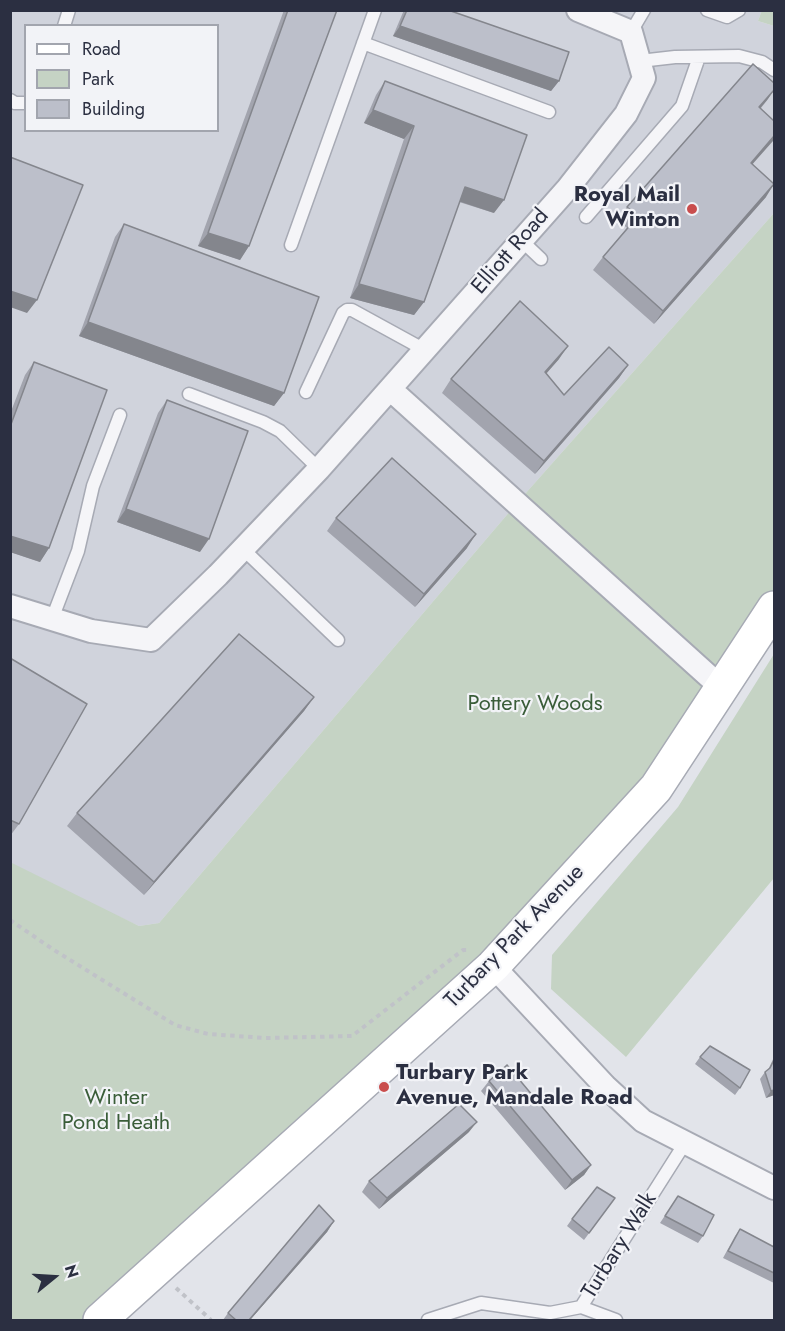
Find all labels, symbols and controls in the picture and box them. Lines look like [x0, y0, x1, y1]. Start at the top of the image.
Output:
legend [24, 24, 219, 132]
text: Road [82, 36, 121, 62]
text: Park [82, 66, 114, 92]
text: Building [82, 96, 145, 122]
place label: Royal Mail Winton [574, 183, 680, 234]
marker: Royal Mail Winton [685, 202, 699, 216]
street label: Elliott Road [467, 204, 555, 300]
park label: Pottery Woods [467, 692, 603, 718]
street label: Turbary Park Avenue [440, 860, 590, 1014]
place label: Turbary Park Avenue, Mandale Road [396, 1061, 633, 1112]
marker: Turbary Park Avenue, Mandale Road [377, 1080, 391, 1094]
park label: Winter Pond Heath [62, 1086, 170, 1138]
street label: Turbary Walk [577, 1188, 663, 1304]
north arrow [24, 1247, 84, 1307]
text: N [59, 1262, 84, 1281]

